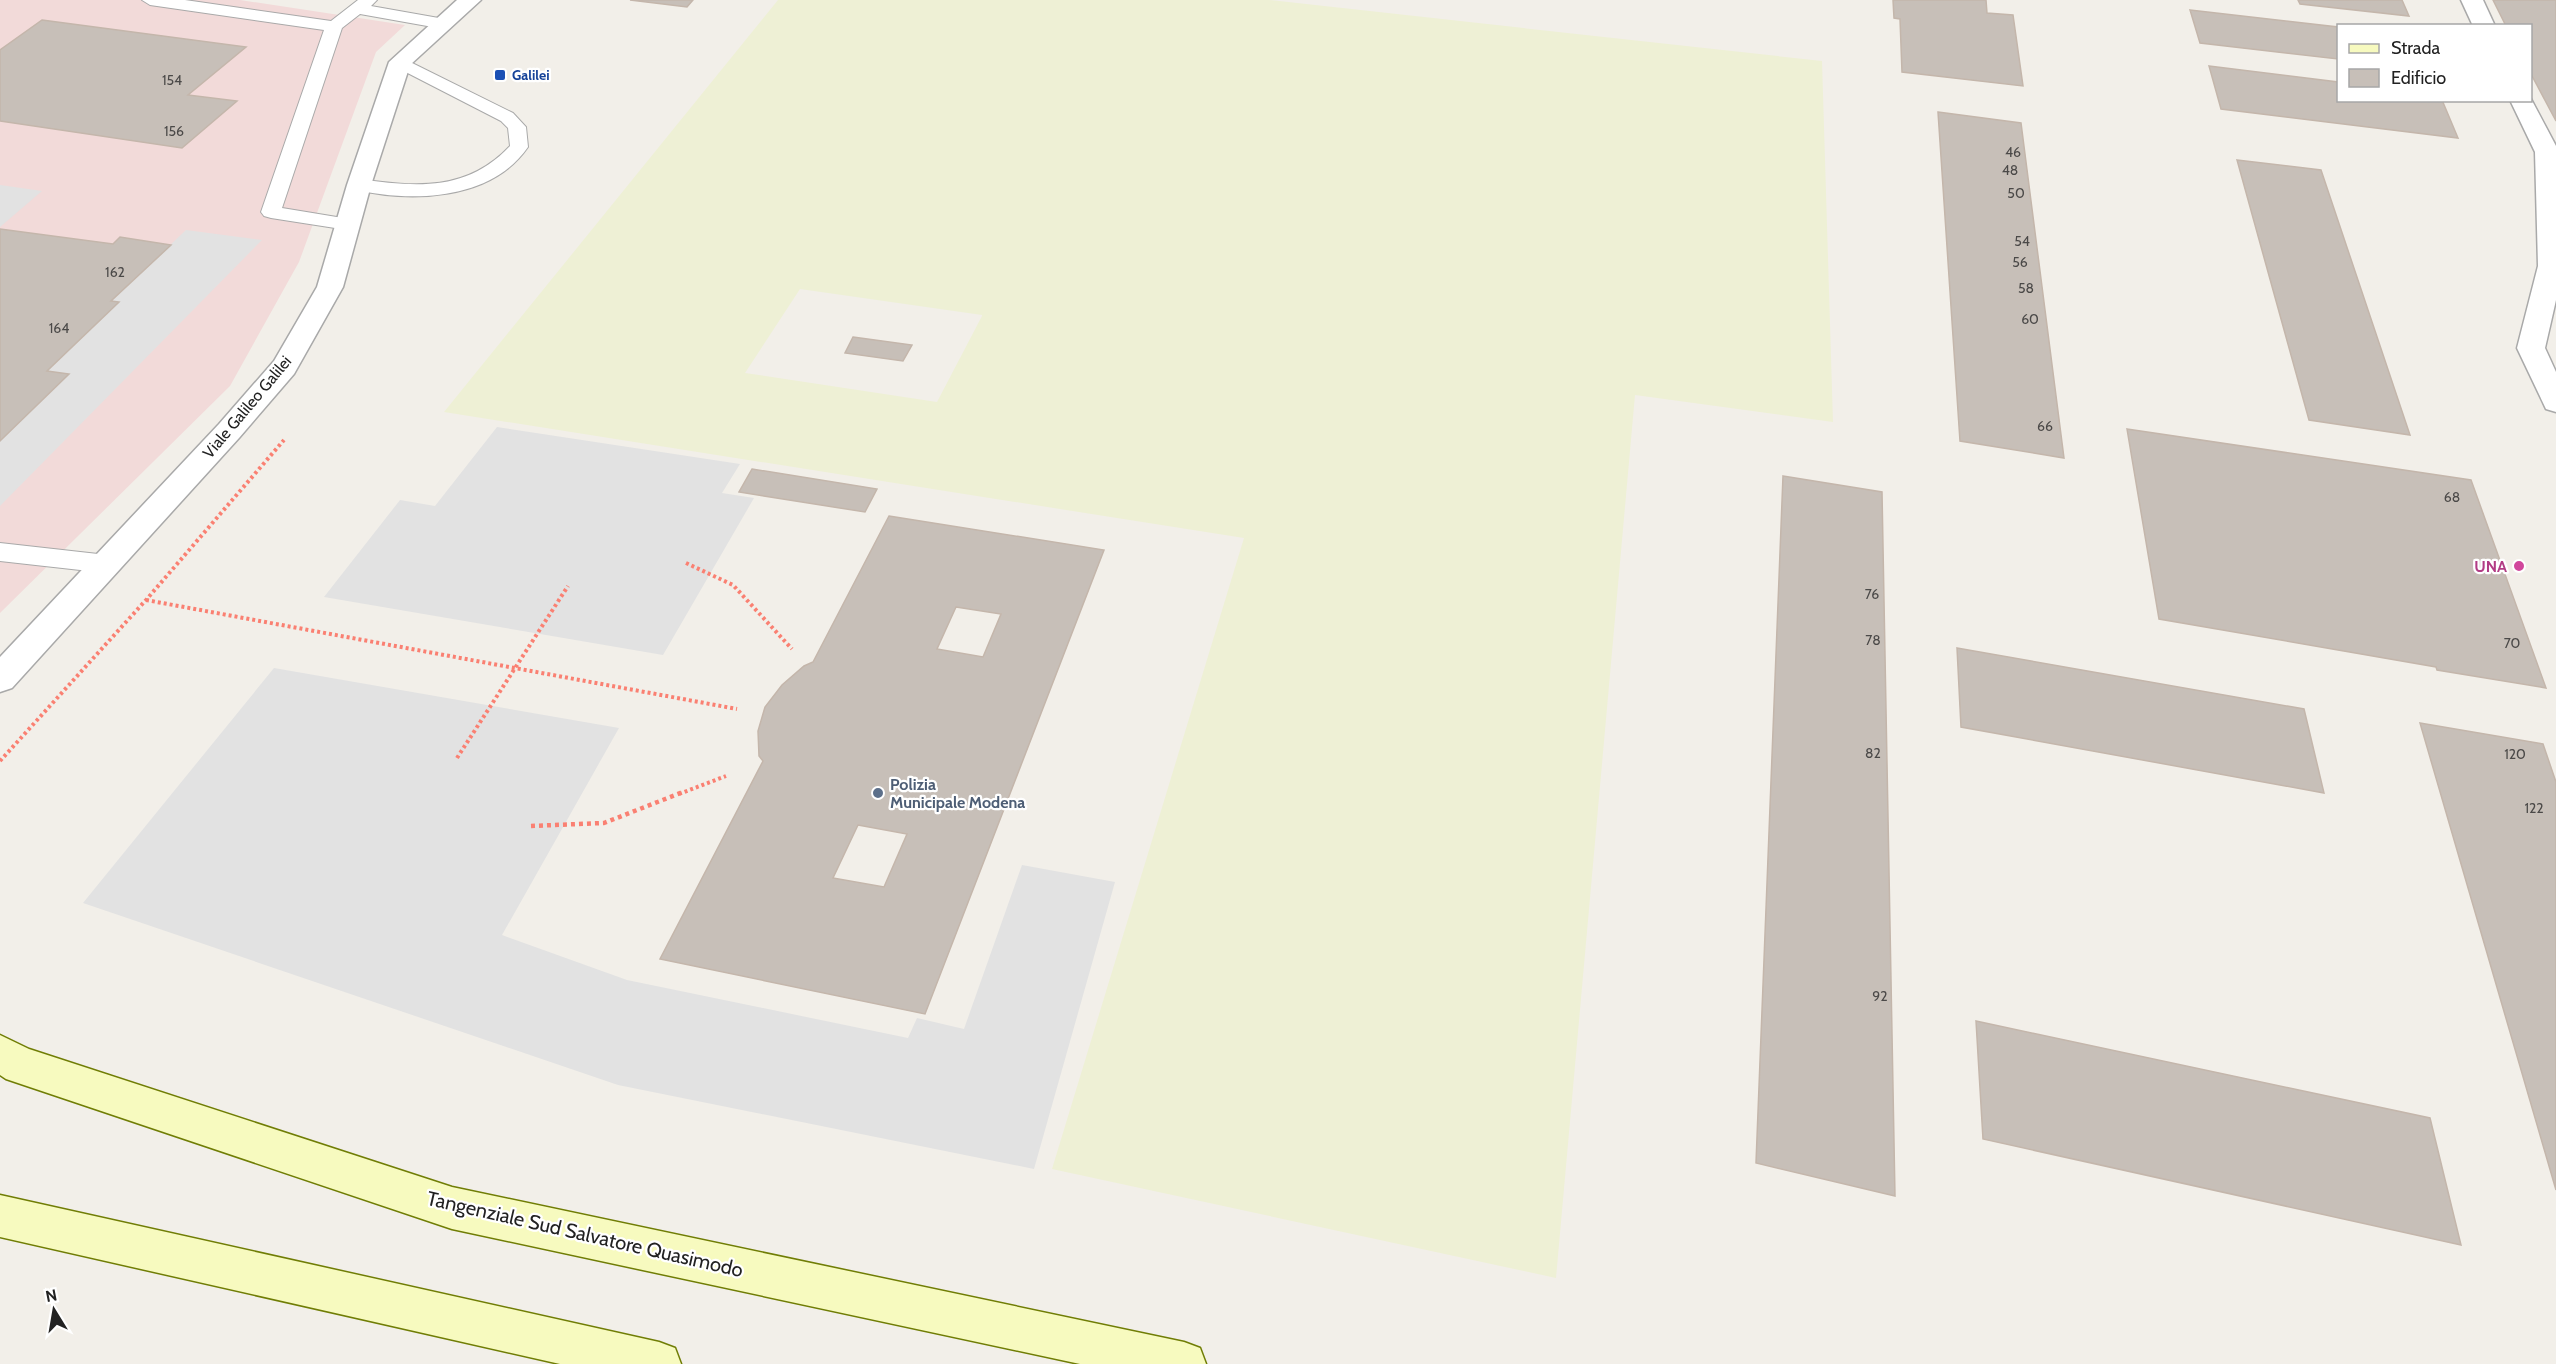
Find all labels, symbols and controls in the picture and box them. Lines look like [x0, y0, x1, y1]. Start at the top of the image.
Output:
legend [2337, 24, 2532, 102]
text: Strada [2391, 37, 2441, 59]
place label: Galilei [512, 66, 550, 84]
text: Edificio [2391, 67, 2446, 89]
marker: Galilei [493, 68, 507, 82]
house number: 154 [162, 71, 182, 89]
house number: 156 [164, 122, 184, 140]
house number: 46 [2005, 143, 2021, 161]
house number: 48 [2002, 161, 2018, 179]
house number: 50 [2007, 184, 2025, 202]
house number: 54 [2014, 232, 2030, 250]
house number: 56 [2012, 253, 2028, 271]
house number: 162 [105, 263, 125, 281]
house number: 58 [2018, 279, 2034, 297]
house number: 60 [2021, 310, 2039, 328]
house number: 164 [49, 319, 69, 337]
street label: Viale Galileo Galilei [199, 352, 295, 462]
house number: 66 [2037, 417, 2053, 435]
house number: 68 [2444, 488, 2460, 506]
place label: UNA [2474, 557, 2507, 576]
marker: UNA [2512, 559, 2526, 573]
house number: 76 [1865, 585, 1879, 603]
house number: 78 [1865, 631, 1881, 649]
house number: 70 [2504, 634, 2521, 652]
house number: 82 [1865, 744, 1881, 762]
house number: 120 [2504, 745, 2526, 763]
place label: Polizia Municipale Modena [890, 775, 1025, 812]
marker: Polizia Municipale Modena [871, 786, 885, 800]
house number: 122 [2524, 799, 2544, 817]
house number: 92 [1872, 987, 1888, 1005]
street label: Tangenziale Sud Salvatore Quasimodo [425, 1186, 745, 1282]
north arrow [24, 1280, 84, 1340]
text: N [44, 1285, 59, 1306]

